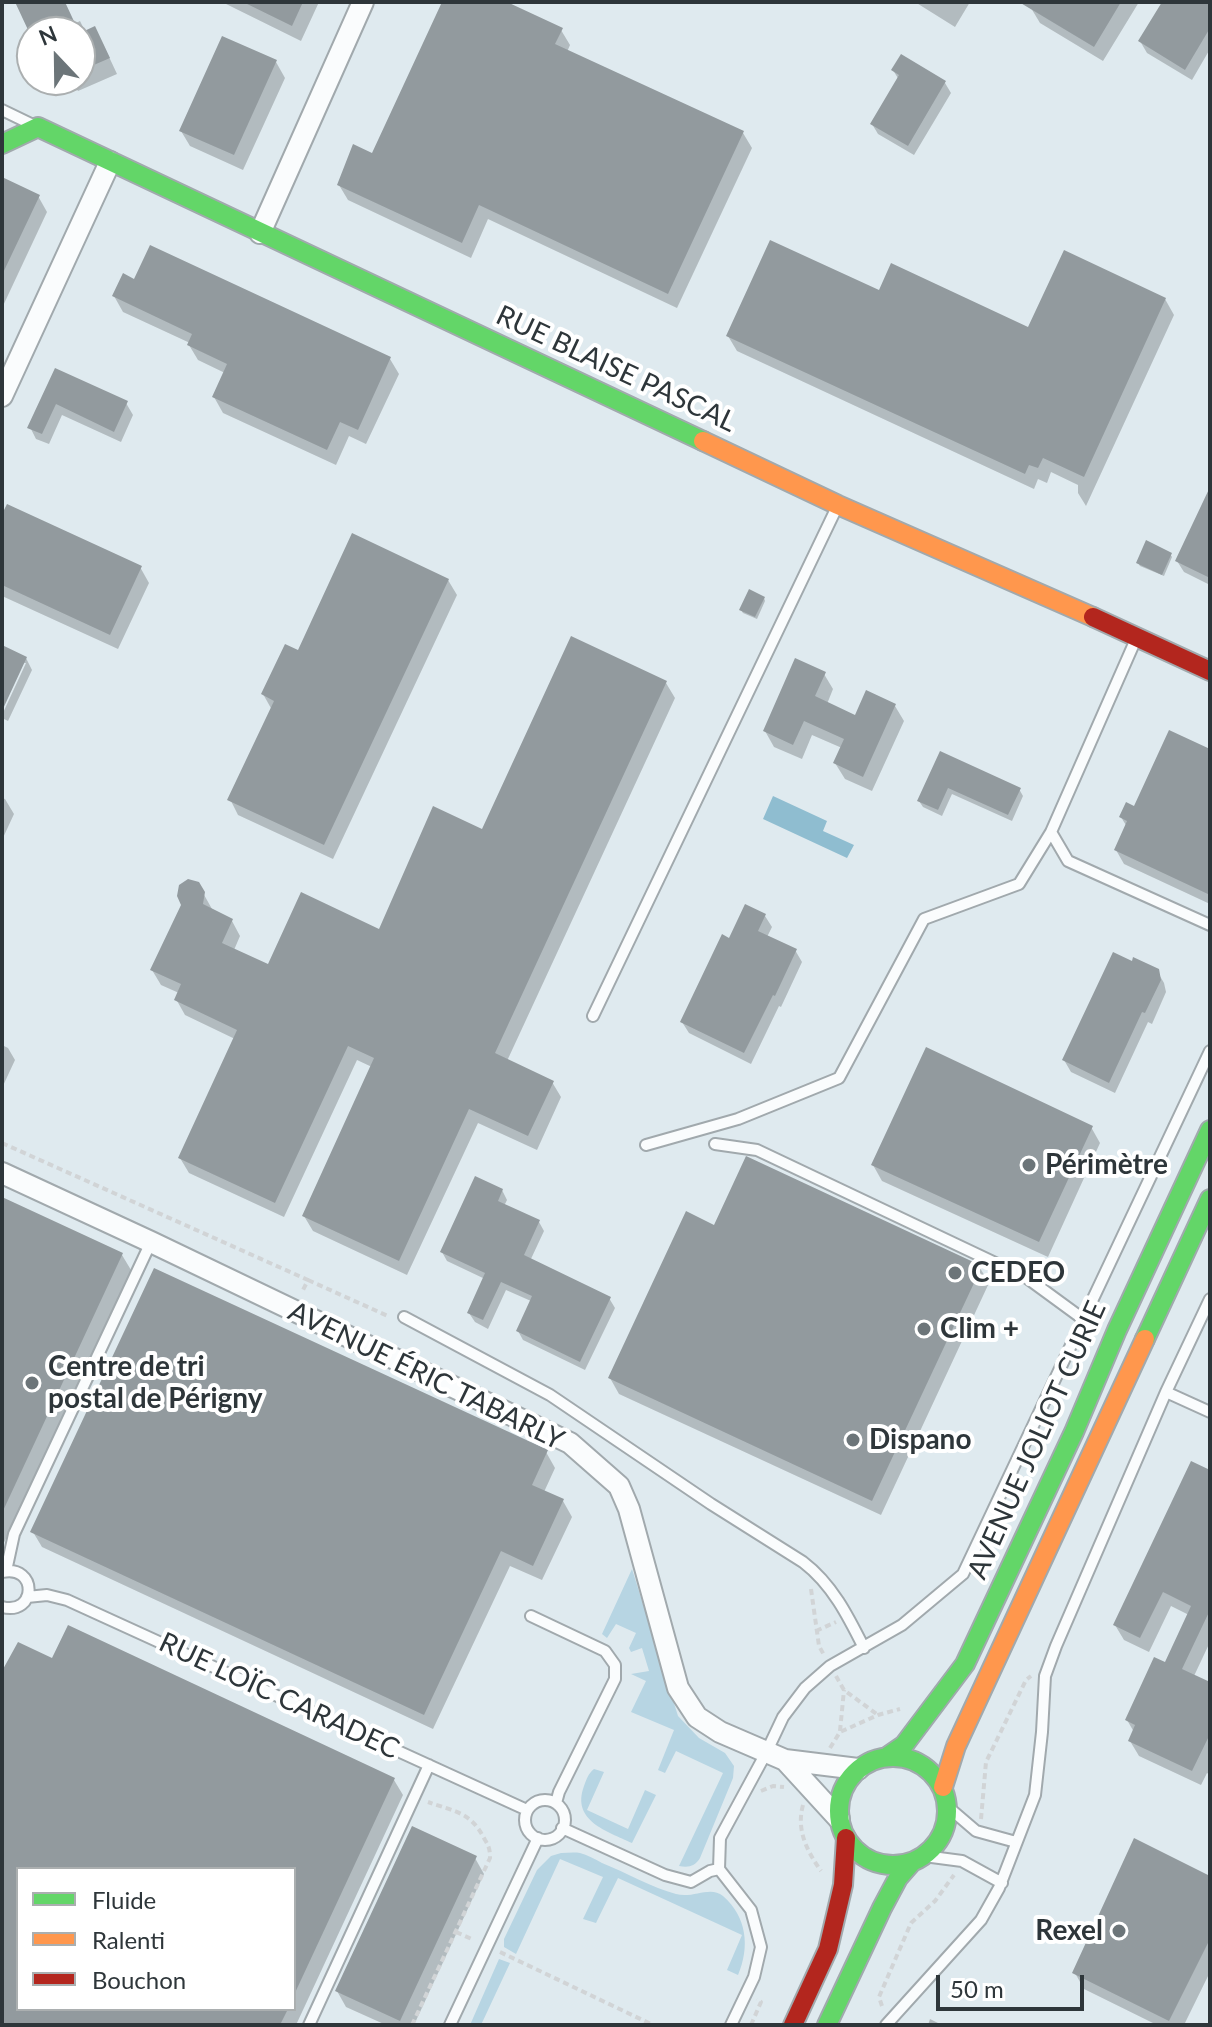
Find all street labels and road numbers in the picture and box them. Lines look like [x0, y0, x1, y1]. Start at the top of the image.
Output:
street label: RUE BLAISE PASCAL [491, 299, 741, 439]
street label: AVENUE ÉRIC TABARLY [283, 1295, 569, 1457]
street label: AVENUE JOLIOT CURIE [961, 1296, 1113, 1584]
street label: RUE LOÏC CARADEC [154, 1626, 404, 1766]

